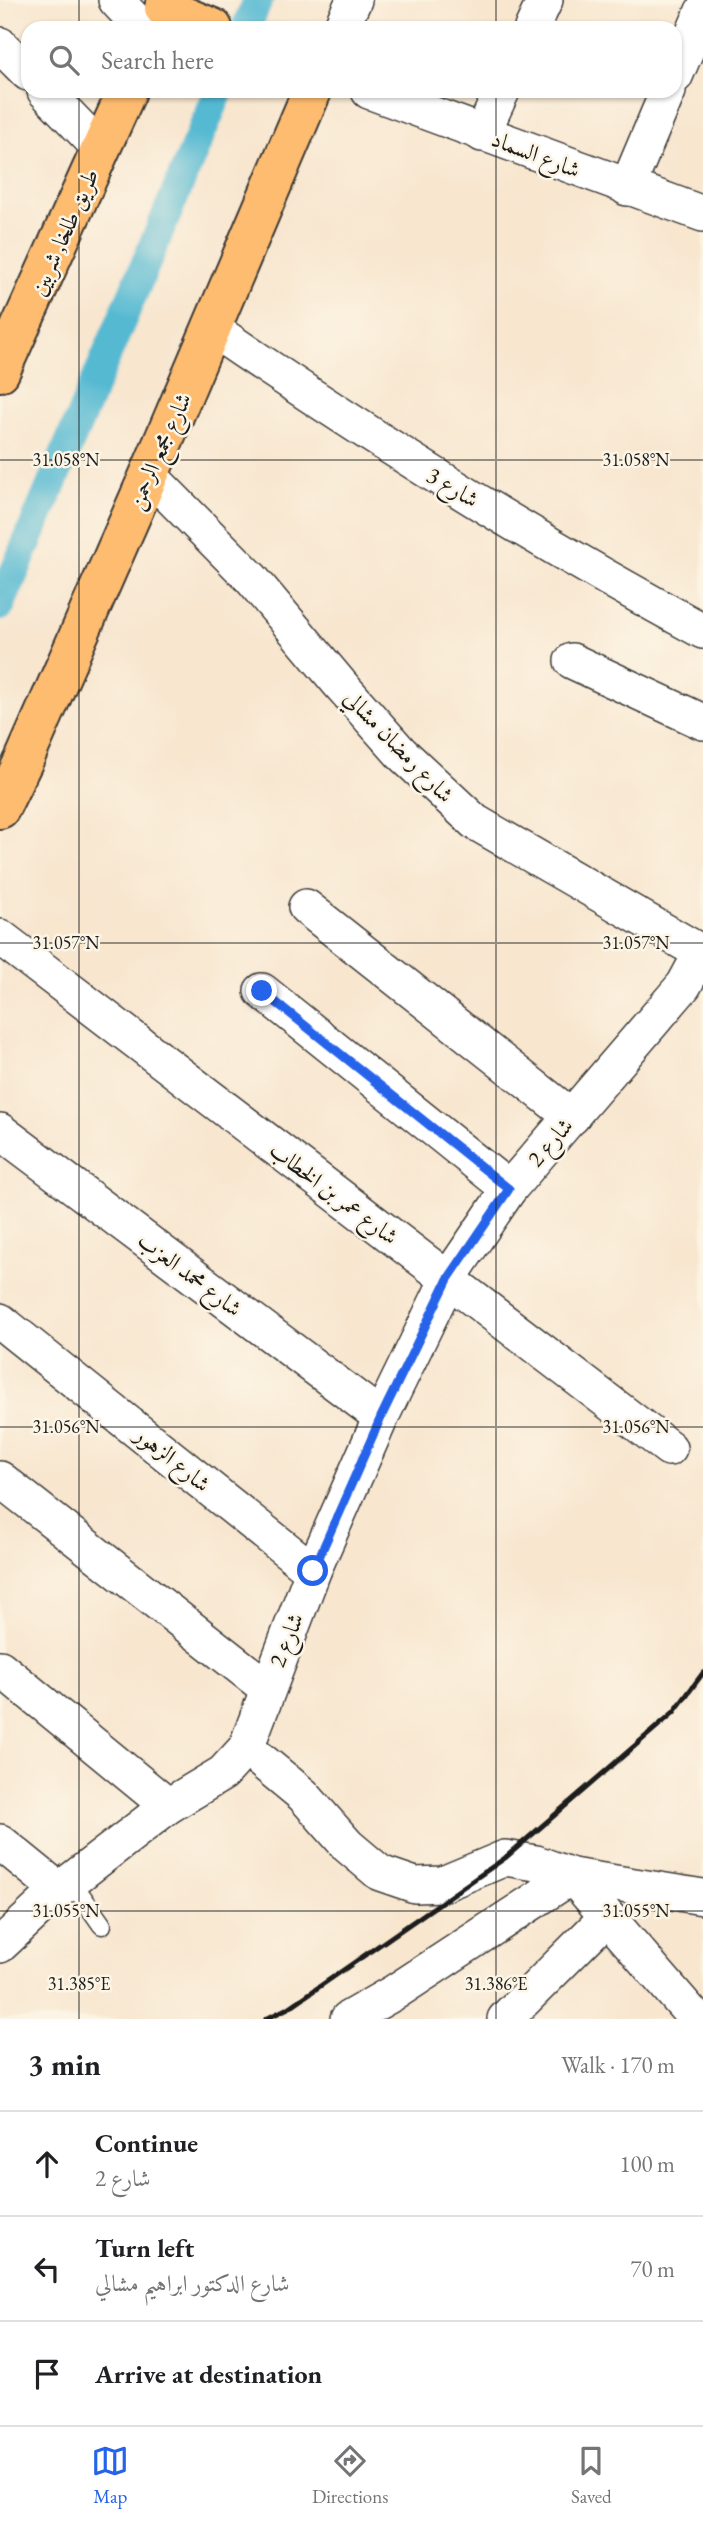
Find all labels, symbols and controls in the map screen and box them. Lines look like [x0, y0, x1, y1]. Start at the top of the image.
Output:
search box [21, 21, 682, 98]
icon: search [45, 41, 83, 79]
text: Search here [101, 43, 214, 77]
street label: شارع السماد [485, 123, 585, 189]
street label: طريق طلخا, شربين [23, 164, 106, 301]
street label: شارع مجمع الرحمن [120, 388, 204, 517]
text: 31.058°N [33, 448, 100, 471]
text: 31.058°N [603, 448, 670, 471]
street label: شارع 3 [419, 460, 485, 518]
street label: شارع رمضان مشالي [334, 683, 461, 812]
text: 31.057°N [33, 931, 100, 954]
text: 31.057°N [603, 931, 670, 954]
route end [246, 975, 277, 1006]
street label: شارع 2 [520, 1111, 583, 1176]
street label: شارع عمر بن الخطاب [261, 1135, 404, 1255]
street label: شارع محمد العزب [129, 1225, 248, 1327]
text: 31.056°N [33, 1415, 100, 1438]
text: 31.056°N [603, 1415, 670, 1438]
street label: شارع الزهور [124, 1418, 217, 1502]
route start [297, 1555, 328, 1586]
street label: شارع 2 [262, 1609, 315, 1673]
text: 31.055°N [33, 1899, 100, 1922]
text: 31.055°N [603, 1899, 670, 1922]
text: 31.385°E [48, 1972, 110, 1995]
text: 31.386°E [465, 1972, 527, 1995]
text: 3 min [28, 2045, 101, 2084]
text: Walk · 170 m [561, 2050, 675, 2080]
text: Continue [95, 2126, 198, 2160]
icon: ahead [28, 2145, 66, 2183]
text: 100 m [619, 2149, 675, 2179]
text: شارع 2 [95, 2163, 151, 2193]
text: Turn left [95, 2231, 194, 2265]
icon: left [28, 2250, 66, 2288]
text: 70 m [630, 2254, 675, 2284]
text: شارع الدكتور ابراهيم مشالي [95, 2268, 290, 2298]
icon: arrive [28, 2355, 66, 2393]
text: Arrive at destination [95, 2357, 322, 2391]
tab: Map [91, 2442, 129, 2509]
tab: Directions [312, 2442, 388, 2509]
tab: Saved [571, 2442, 612, 2509]

